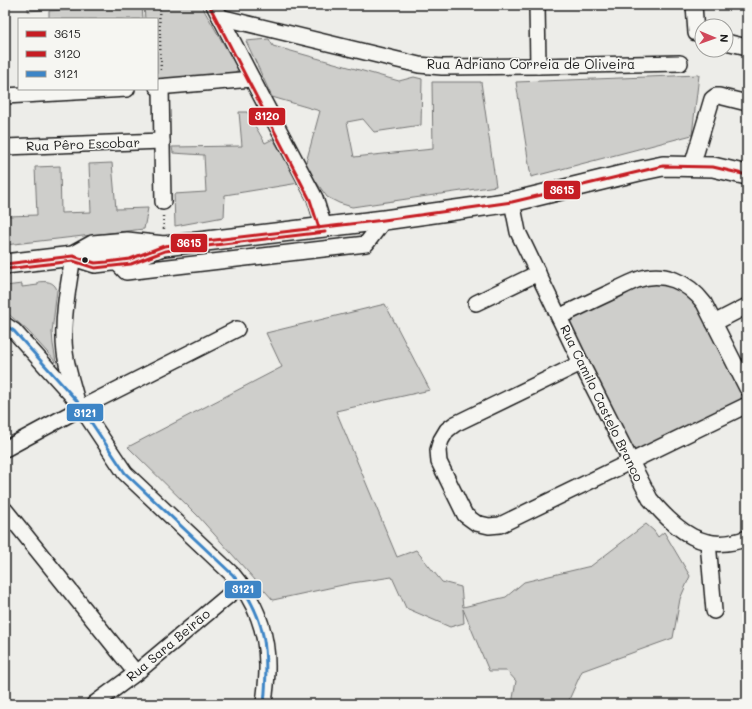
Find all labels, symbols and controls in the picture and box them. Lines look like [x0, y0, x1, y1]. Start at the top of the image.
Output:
legend [18, 18, 158, 90]
north arrow [694, 18, 734, 58]
text: 3615 [54, 25, 81, 41]
text: N [717, 34, 732, 43]
text: 3120 [54, 45, 81, 61]
street label: Rua Adriano Correia de Oliveira [427, 55, 635, 72]
text: 3121 [54, 65, 78, 81]
line badge: 3120 [248, 107, 286, 126]
text: 3120 [255, 108, 279, 123]
street label: Rua Pêro Escobar [26, 133, 140, 154]
line badge: 3615 [543, 180, 581, 200]
text: 3615 [550, 182, 575, 197]
line badge: 3615 [170, 233, 208, 253]
text: 3615 [177, 235, 202, 250]
unlabelled marker [80, 255, 90, 265]
street label: Rua Camilo Castelo Branco [557, 322, 648, 484]
line badge: 3121 [66, 403, 104, 422]
text: 3121 [74, 405, 96, 420]
line badge: 3121 [224, 580, 262, 599]
text: 3121 [232, 581, 254, 596]
street label: Rua Sara Beirão [122, 604, 213, 685]

